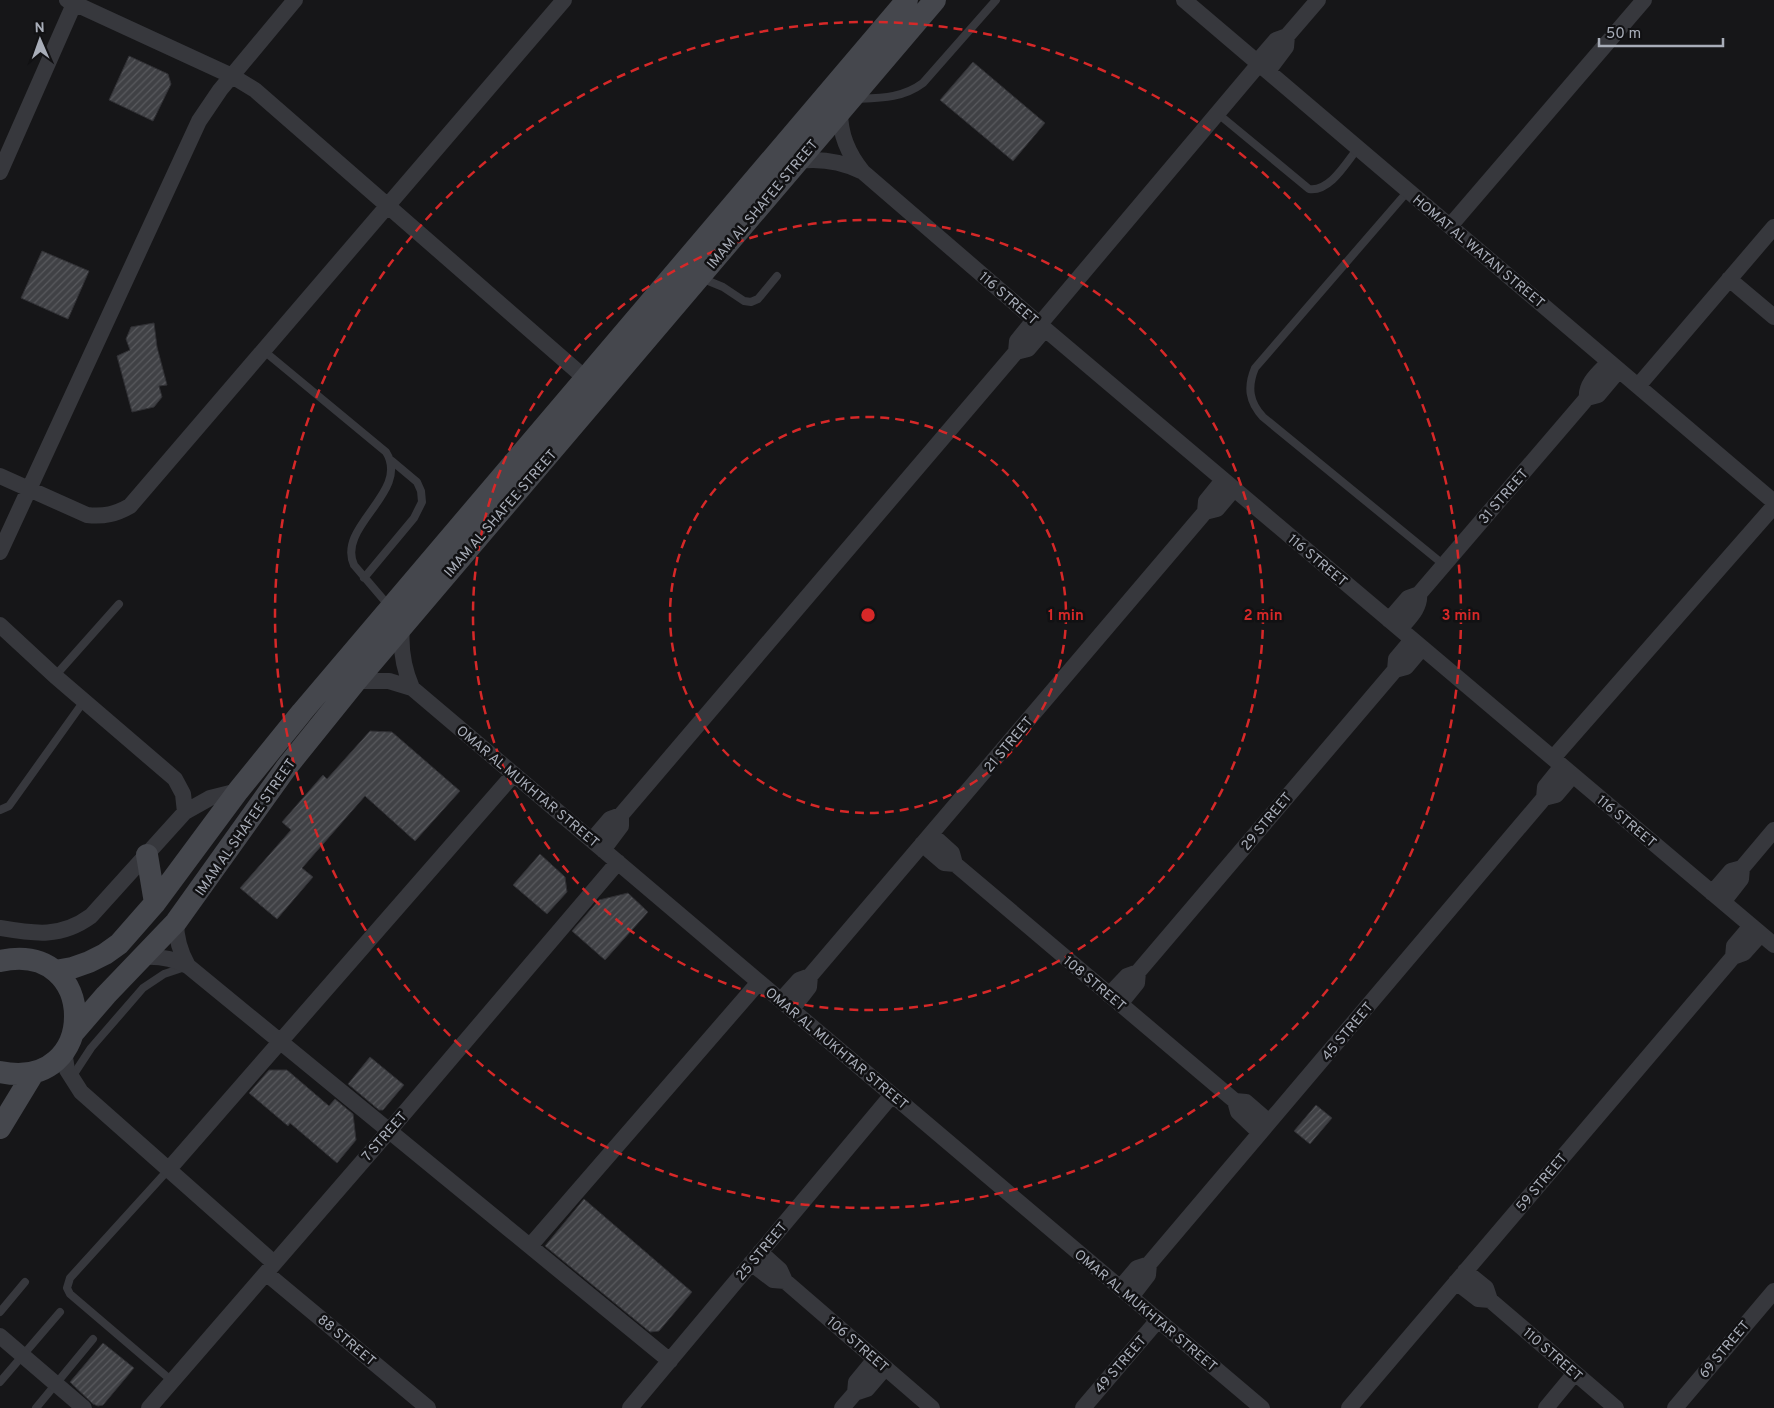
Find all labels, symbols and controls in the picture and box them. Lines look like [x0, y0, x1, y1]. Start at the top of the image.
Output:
north arrow [15, 15, 65, 65]
scale bar [1599, 15, 1723, 47]
text: N [34, 20, 45, 37]
text: 50 m [1606, 25, 1641, 44]
street label: IMAM AL SHAFEE STREET [704, 137, 822, 273]
street label: HOMAT AL WATAN STREET [1409, 192, 1548, 312]
street label: 116 STREET [975, 269, 1041, 329]
street label: IMAM AL SHAFEE STREET [441, 447, 561, 581]
street label: 31 STREET [1476, 466, 1533, 528]
street label: 116 STREET [1284, 531, 1350, 591]
centre of rings [859, 606, 877, 624]
text: 1 min [1048, 607, 1084, 626]
text: 2 min [1243, 607, 1283, 626]
text: 3 min [1441, 607, 1481, 626]
street label: 21 STREET [981, 714, 1037, 776]
street label: OMAR AL MUKHTAR STREET [452, 722, 602, 852]
street label: IMAM AL SHAFEE STREET [192, 756, 300, 900]
street label: 29 STREET [1238, 789, 1296, 854]
street label: 116 STREET [1593, 792, 1659, 852]
street label: 108 STREET [1059, 953, 1129, 1015]
street label: OMAR AL MUKHTAR STREET [761, 984, 911, 1114]
street label: 45 STREET [1319, 999, 1377, 1065]
street label: 7 STREET [359, 1109, 411, 1165]
street label: 59 STREET [1513, 1150, 1571, 1215]
street label: 25 STREET [733, 1219, 791, 1285]
street label: OMAR AL MUKHTAR STREET [1070, 1246, 1220, 1376]
street label: 88 STREET [313, 1312, 379, 1370]
street label: 106 STREET [823, 1314, 891, 1377]
street label: 69 STREET [1696, 1318, 1754, 1382]
street label: 110 STREET [1519, 1325, 1585, 1386]
street label: 49 STREET [1092, 1333, 1151, 1397]

